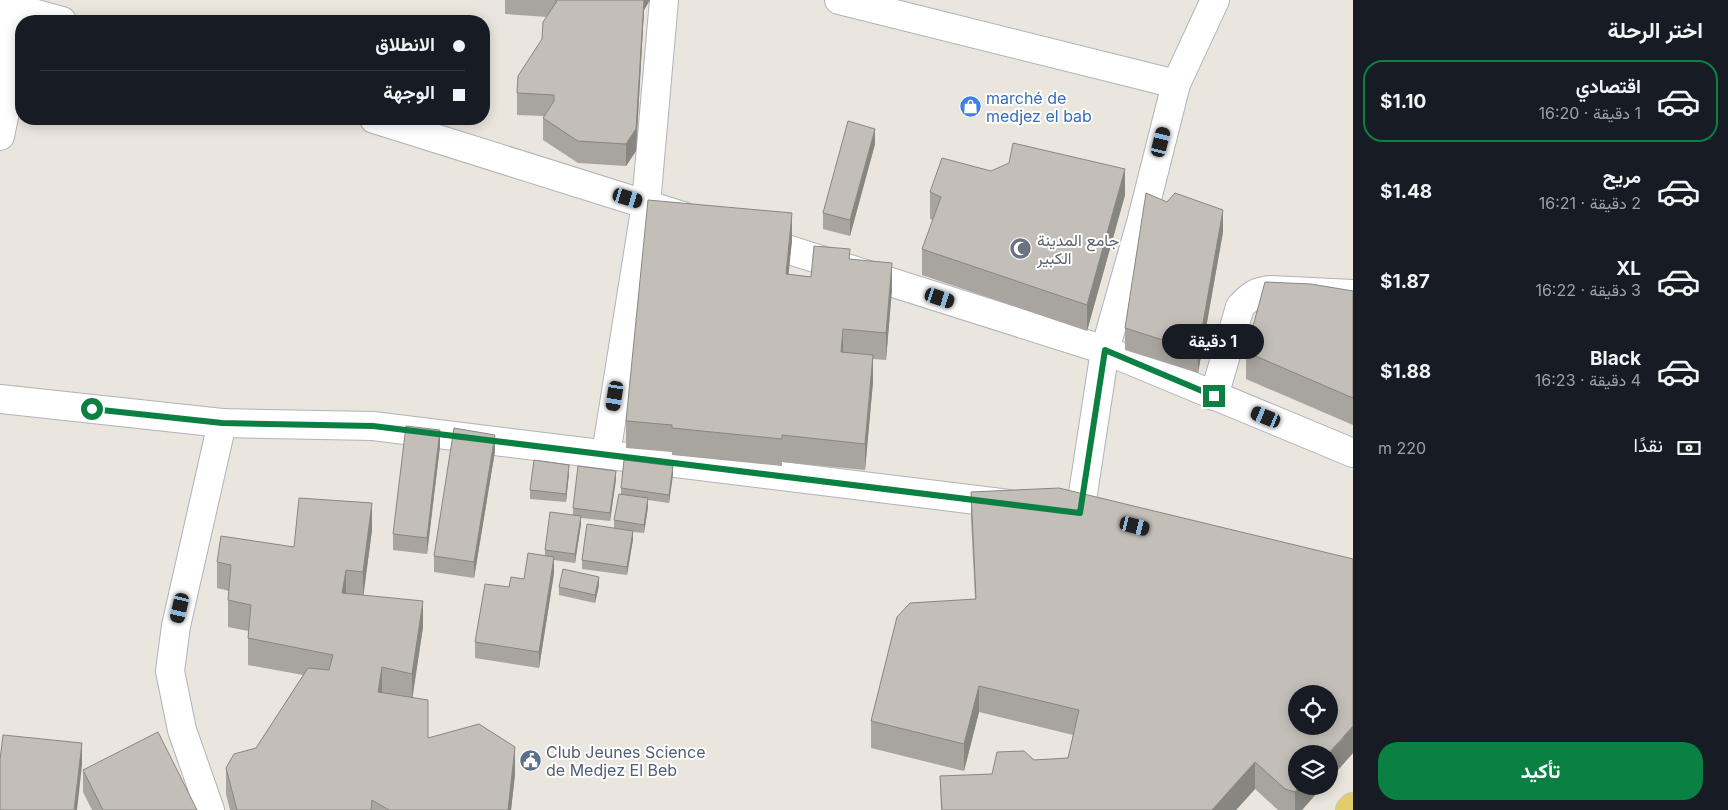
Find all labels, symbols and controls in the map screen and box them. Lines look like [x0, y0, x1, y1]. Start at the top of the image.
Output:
text: اختر الرحلة [1608, 17, 1703, 43]
text: الانطلاق [375, 33, 435, 56]
text: اقتصادي [1576, 75, 1641, 98]
icon: car [1656, 79, 1701, 124]
text: الوجهة [383, 81, 435, 104]
place label: marché de medjez el bab [986, 88, 1092, 126]
text: $1.10 [1380, 90, 1426, 113]
shop icon: marché de medjez el bab [958, 95, 982, 119]
text: 1 دقيقة · 16:20 [1538, 103, 1641, 123]
car [1150, 126, 1171, 158]
text: مريح [1603, 165, 1641, 188]
icon: car [1656, 169, 1701, 214]
text: $1.48 [1380, 180, 1432, 203]
car [611, 186, 644, 210]
text: 2 دقيقة · 16:21 [1539, 193, 1641, 213]
place label: جامع المدينة الكبير [1036, 230, 1120, 269]
mosque icon: جامع المدينة الكبير [1009, 237, 1033, 261]
text: XL [1616, 257, 1641, 280]
icon: car [1656, 259, 1701, 304]
text: $1.87 [1380, 270, 1430, 293]
text: 3 دقيقة · 16:22 [1535, 280, 1641, 300]
car [923, 286, 956, 310]
callout: 1 دقيقة [1163, 324, 1265, 358]
text: 1 دقيقة [1189, 331, 1237, 351]
text: Black [1590, 347, 1641, 370]
icon: car [1656, 349, 1701, 394]
text: $1.88 [1380, 360, 1431, 383]
text: 4 دقيقة · 16:23 [1535, 370, 1641, 390]
car [605, 380, 624, 412]
route end [1203, 385, 1225, 407]
route start [81, 398, 103, 420]
car [1249, 404, 1282, 430]
text: نقدًا [1634, 434, 1663, 457]
icon: cash [1675, 434, 1703, 462]
text: 220 m [1378, 438, 1426, 458]
car [1118, 515, 1151, 537]
car [169, 592, 190, 624]
map controls [1288, 685, 1338, 795]
button: locate [1288, 685, 1338, 735]
place label: Club Jeunes Science de Medjez El Beb [546, 742, 706, 780]
button: تأكيد [1378, 742, 1703, 800]
button: layers [1288, 745, 1338, 795]
public building icon: Club Jeunes Science de Medjez El Beb [518, 749, 542, 773]

